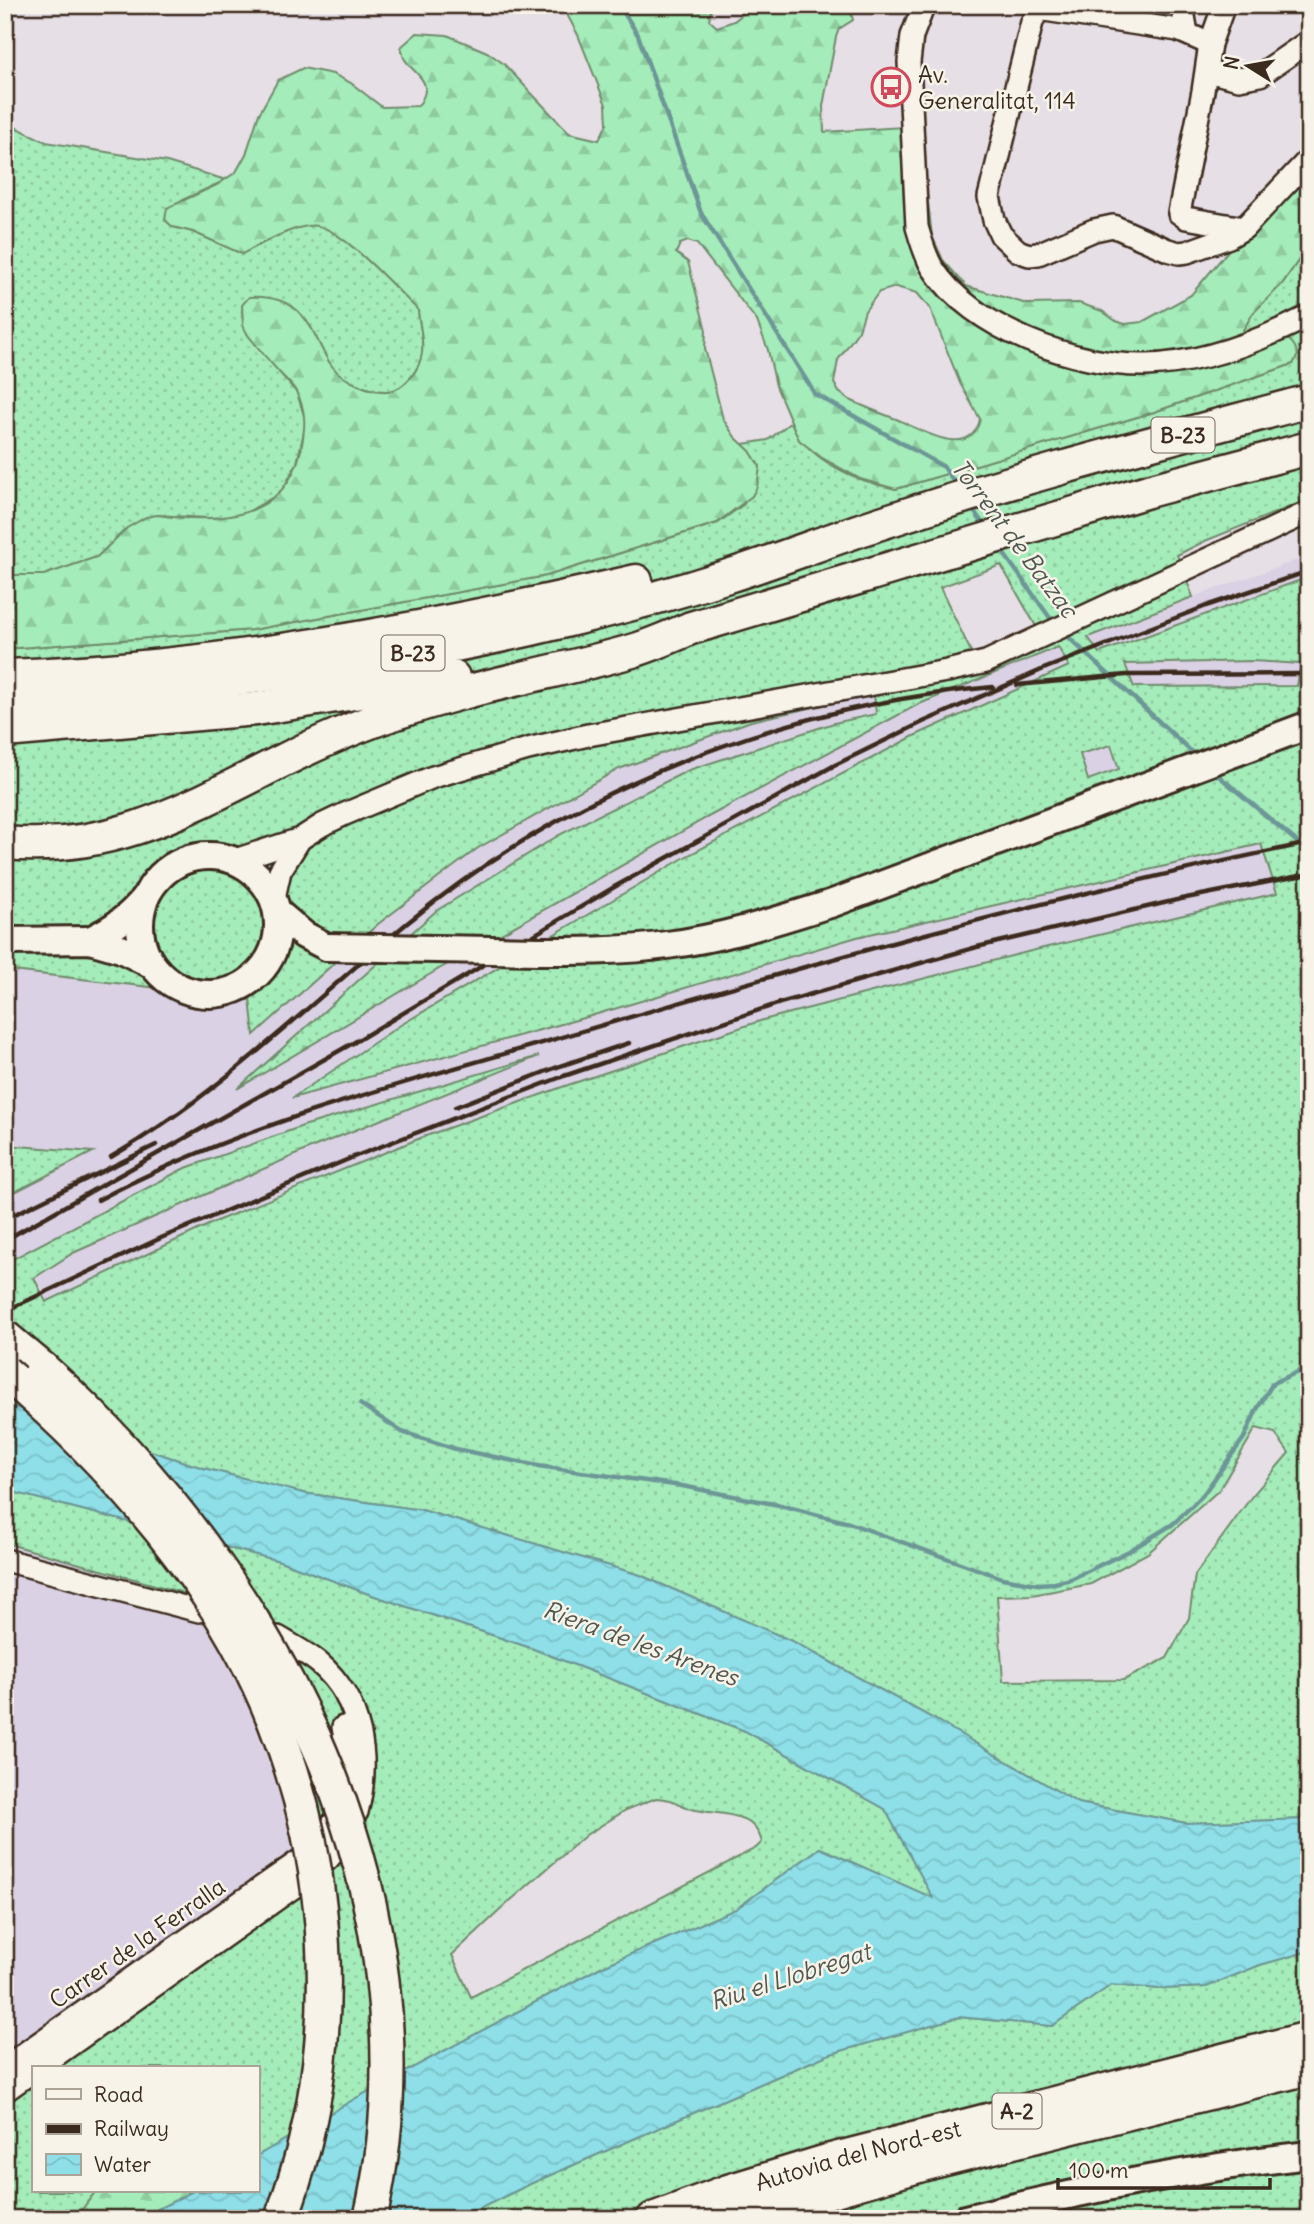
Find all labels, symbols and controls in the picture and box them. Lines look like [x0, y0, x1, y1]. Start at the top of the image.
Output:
north arrow [1212, 32, 1282, 102]
text: N [1218, 54, 1244, 71]
place label: Av. Generalitat, 114 [918, 60, 1076, 115]
bus stop icon: Av. Generalitat, 114 [870, 66, 912, 108]
road number: B-23 [1152, 418, 1214, 452]
water label: Torrent de Batzac [946, 453, 1086, 625]
road number: B-23 [382, 636, 444, 670]
water label: Riera de les Arenes [539, 1594, 744, 1693]
street label: Carrer de la Ferralla [44, 1872, 230, 2014]
water label: Riu el Llobregat [706, 1935, 877, 2016]
legend [32, 2066, 259, 2192]
text: Road [94, 2081, 143, 2108]
road number: A-2 [992, 2094, 1042, 2128]
street label: Autovia del Nord-est [752, 2113, 964, 2196]
text: Railway [94, 2115, 169, 2142]
scale bar [1058, 2147, 1270, 2191]
text: Water [94, 2151, 152, 2178]
text: 100 m [1069, 2157, 1128, 2184]

